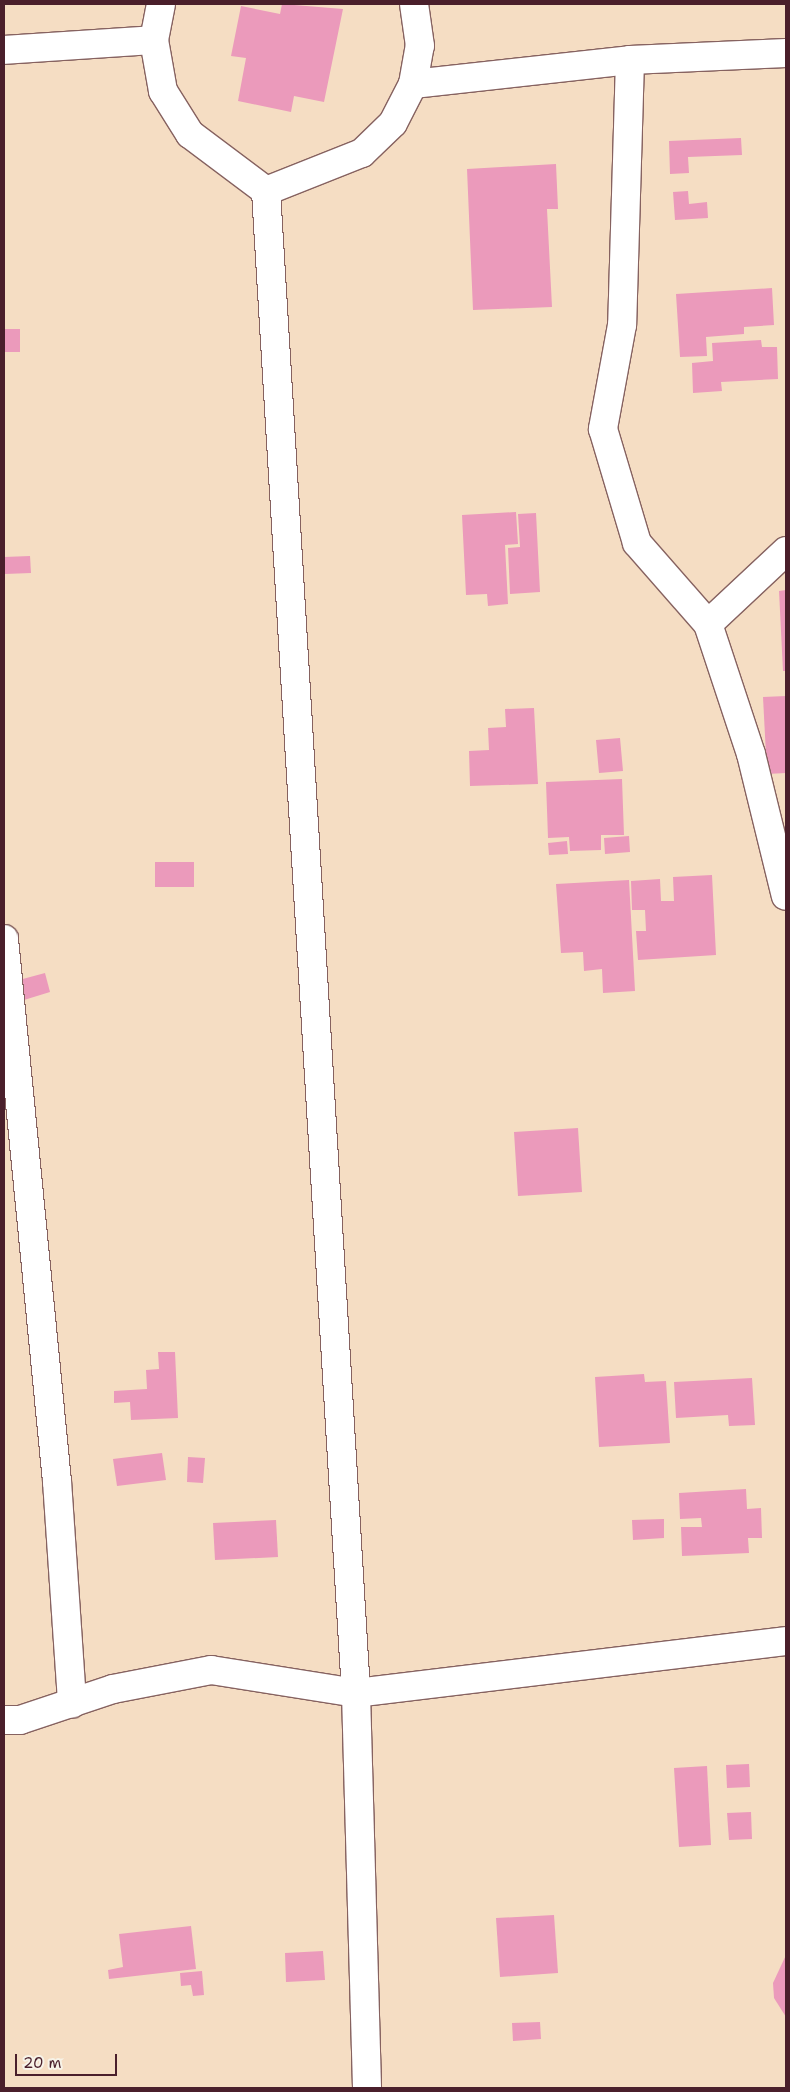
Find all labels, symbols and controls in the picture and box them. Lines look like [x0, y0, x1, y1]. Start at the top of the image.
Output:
scale bar [18, 2044, 120, 2076]
text: 20 m [23, 2053, 62, 2073]

